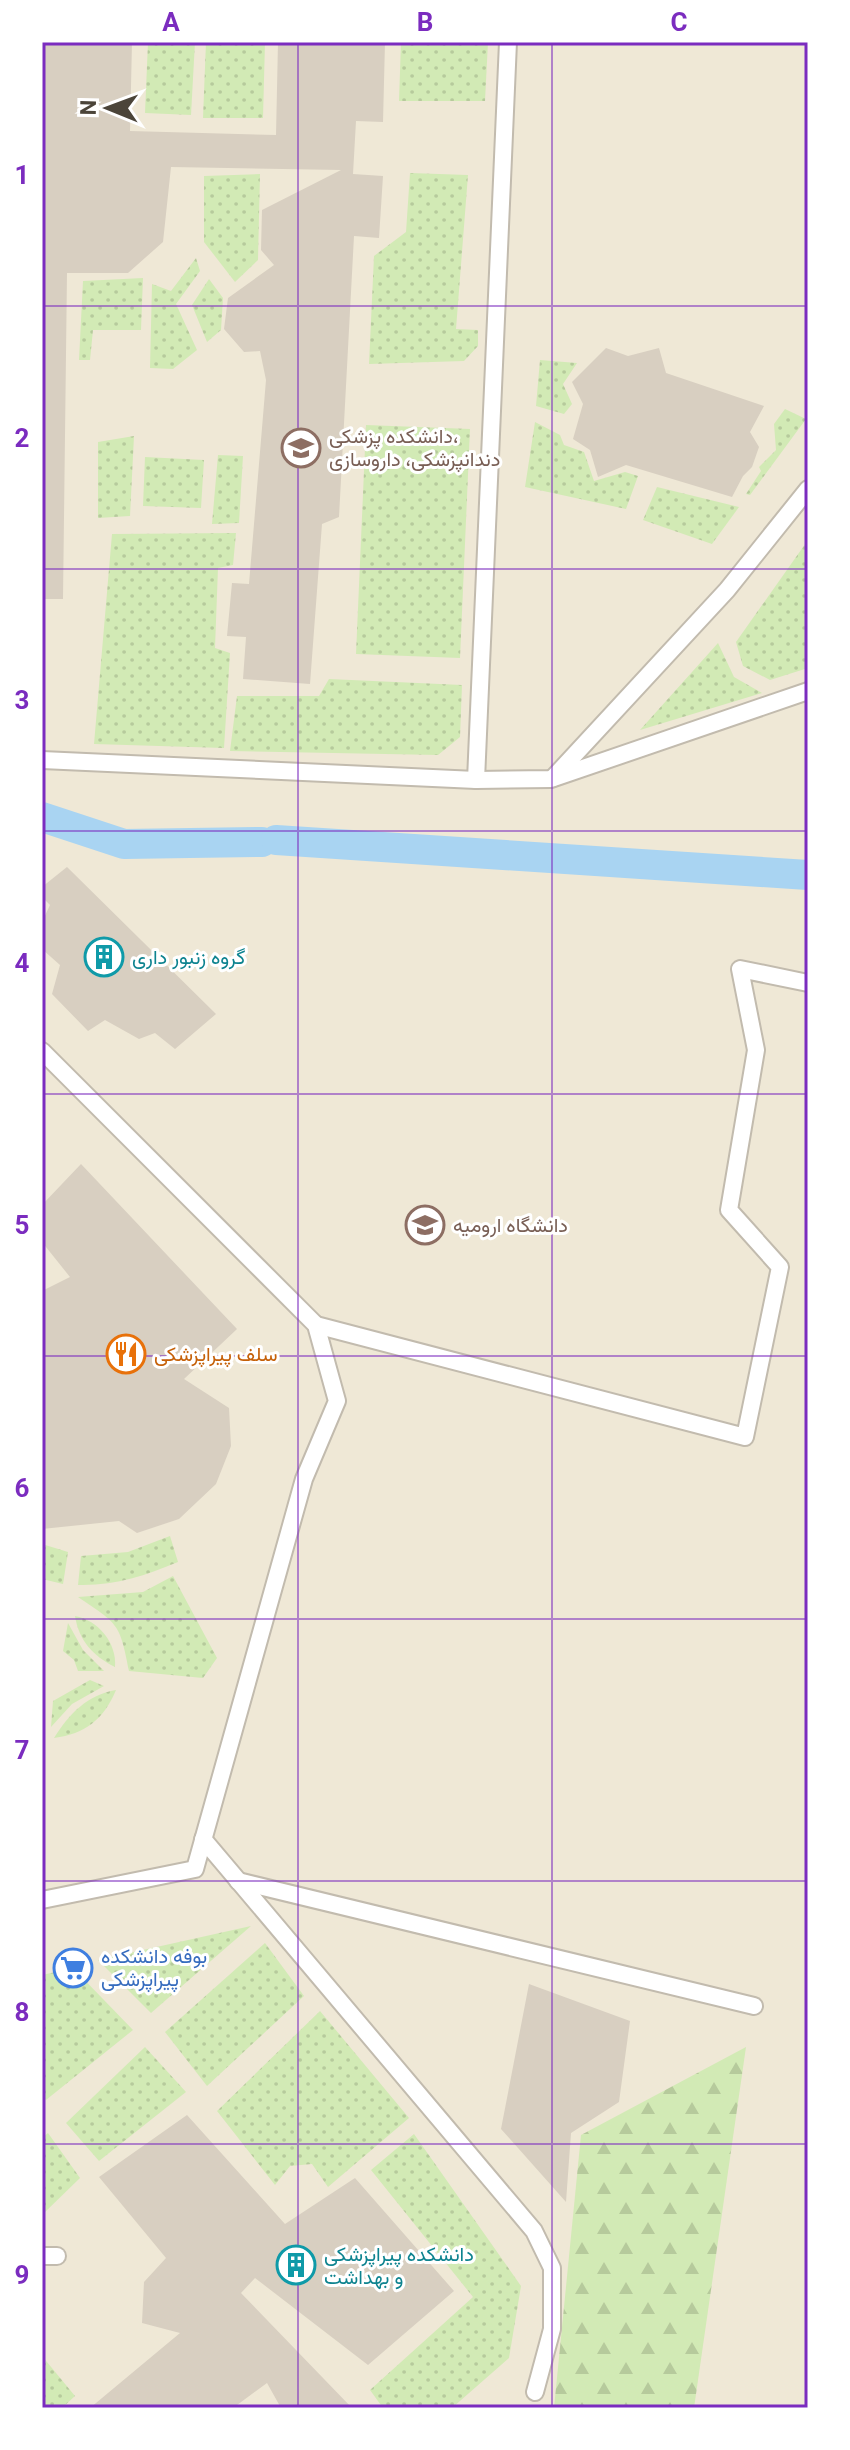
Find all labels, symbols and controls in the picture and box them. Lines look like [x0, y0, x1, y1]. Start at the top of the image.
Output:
text: A [162, 7, 180, 37]
text: B [417, 7, 433, 37]
text: C [670, 7, 688, 37]
north arrow [68, 68, 148, 148]
text: N [76, 100, 101, 116]
text: 1 [15, 160, 29, 190]
text: 2 [15, 423, 29, 453]
place label: دانشکده پزشکی، دندانپزشکی، داروسازی [329, 424, 500, 473]
school or university icon: دانشکده پزشکی، دندانپزشکی، داروسازی [280, 427, 322, 469]
text: 3 [15, 685, 29, 715]
building icon: گروه زنبور داری [83, 936, 125, 978]
place label: گروه زنبور داری [132, 945, 246, 970]
text: 4 [15, 948, 30, 978]
school or university icon: دانشگاه ارومیه [404, 1204, 446, 1246]
text: 5 [15, 1210, 29, 1240]
place label: دانشگاه ارومیه [453, 1213, 568, 1238]
restaurant icon: سلف پیراپزشکی [105, 1333, 147, 1375]
place label: سلف پیراپزشکی [154, 1342, 278, 1368]
text: 6 [15, 1473, 30, 1503]
text: 7 [15, 1735, 29, 1765]
place label: بوفه دانشکده پیراپزشکی [101, 1944, 207, 1993]
supermarket icon: بوفه دانشکده پیراپزشکی [52, 1947, 94, 1989]
text: 8 [15, 1997, 29, 2027]
place label: دانشکده پیراپزشکی و بهداشت [324, 2242, 474, 2290]
building icon: دانشکده پیراپزشکی و بهداشت [275, 2244, 317, 2286]
text: 9 [15, 2260, 29, 2290]

